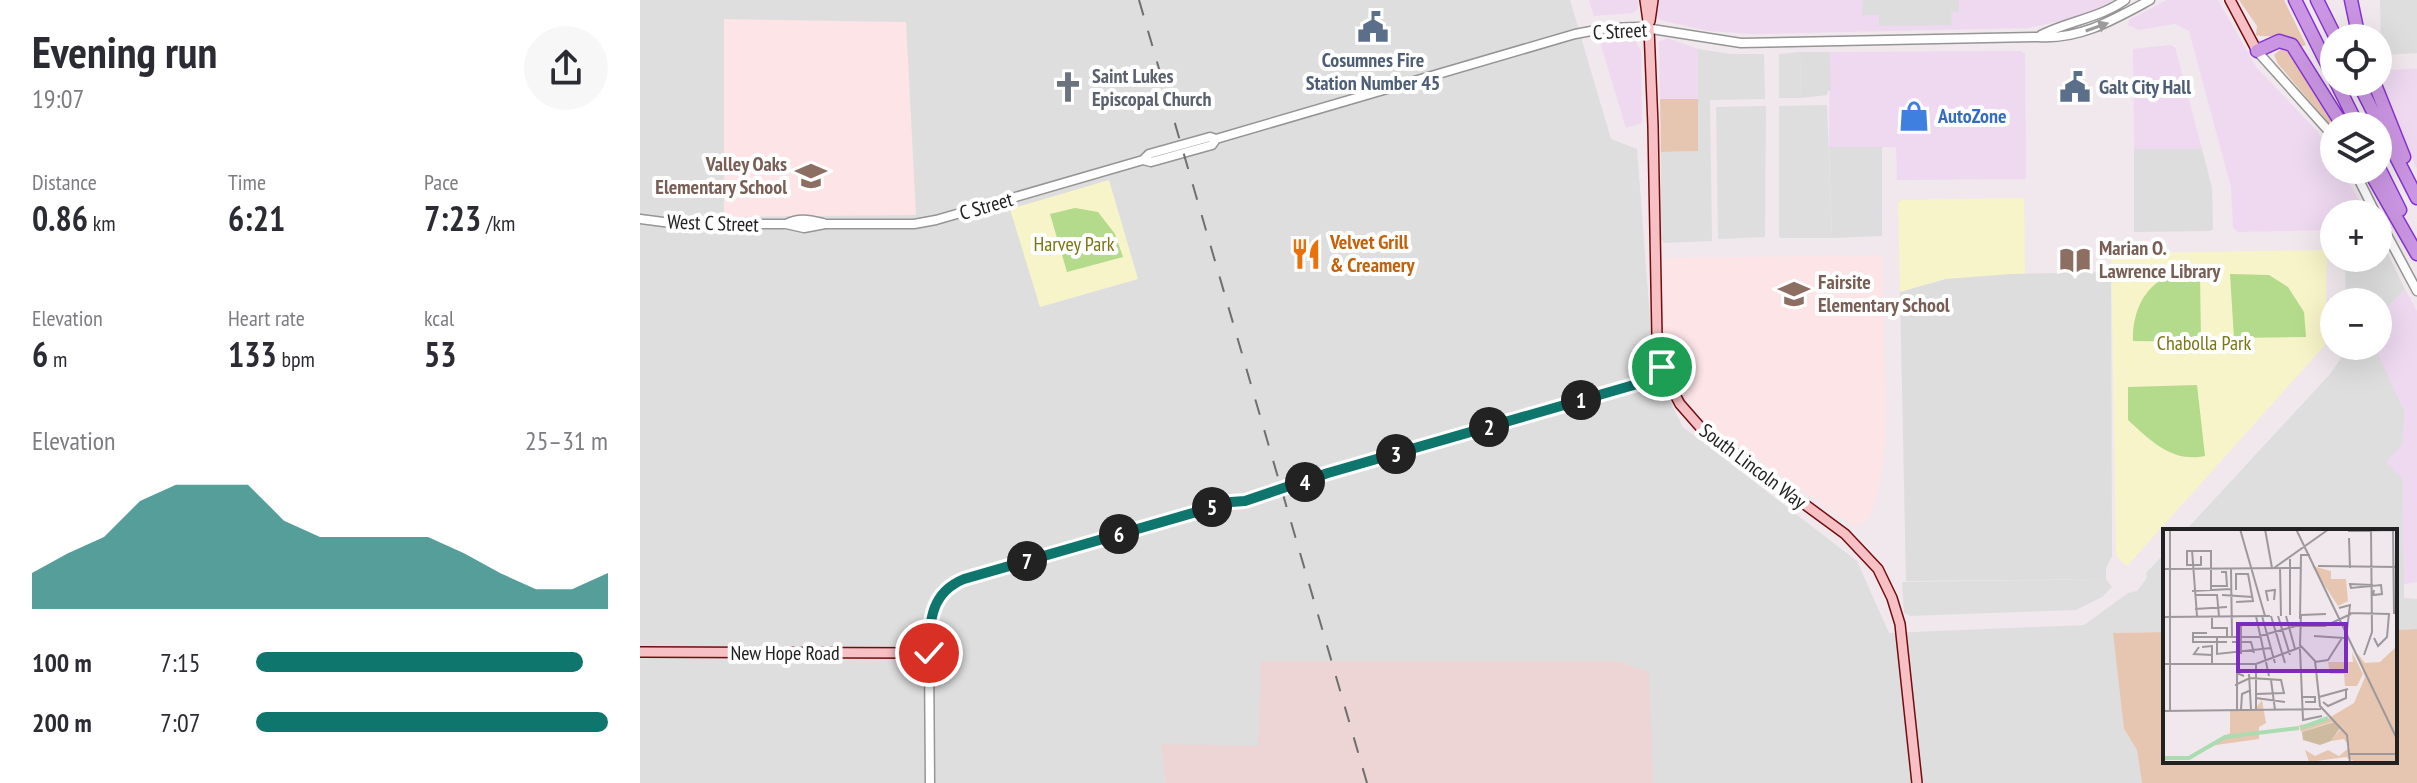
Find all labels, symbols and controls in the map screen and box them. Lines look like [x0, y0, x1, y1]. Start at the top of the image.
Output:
public building icon: Cosumnes Fire Station Number 45 [1356, 10, 1390, 44]
street label: C Street [1592, 17, 1648, 45]
one-way arrow [2085, 20, 2109, 32]
text: Evening run [32, 23, 217, 80]
map controls [2320, 24, 2392, 360]
button: locate [2320, 24, 2392, 96]
button: share [524, 26, 608, 110]
place label: Cosumnes Fire Station Number 45 [1306, 47, 1440, 96]
place label: Saint Lukes Episcopal Church [1092, 63, 1211, 112]
church icon: Saint Lukes Episcopal Church [1051, 70, 1085, 104]
public building icon: Galt City Hall [2058, 70, 2092, 104]
place label: Galt City Hall [2099, 74, 2191, 100]
text: 19:07 [32, 82, 84, 115]
shop icon: AutoZone [1897, 99, 1931, 133]
place label: AutoZone [1937, 103, 2006, 129]
button: layers [2320, 112, 2392, 184]
place label: Valley Oaks Elementary School [655, 151, 787, 200]
school or university icon: Valley Oaks Elementary School [794, 159, 828, 193]
text: Distance [32, 168, 97, 196]
text: Time [228, 168, 266, 196]
text: Pace [424, 168, 459, 196]
street label: C Street [956, 186, 1016, 226]
text: 0.86 [32, 196, 88, 240]
text: 6:21 [228, 196, 285, 240]
text: 7:23 [424, 196, 481, 240]
button: + [2320, 200, 2392, 272]
street label: West C Street [667, 208, 760, 238]
text: km [88, 209, 116, 237]
text: /km [481, 209, 515, 237]
place label: Velvet Grill & Creamery [1329, 229, 1416, 278]
park label: Harvey Park [1034, 231, 1115, 257]
place label: Marian O. Lawrence Library [2099, 235, 2221, 284]
restaurant icon: Velvet Grill & Creamery [1289, 237, 1323, 271]
library icon: Marian O. Lawrence Library [2058, 243, 2092, 277]
place label: Fairsite Elementary School [1818, 269, 1950, 318]
school or university icon: Fairsite Elementary School [1777, 277, 1811, 311]
button: − [2320, 288, 2392, 360]
text: Elevation [32, 304, 103, 332]
text: Heart rate [228, 304, 305, 332]
text: kcal [424, 304, 454, 332]
park label: Chabolla Park [2157, 330, 2252, 356]
text: 6 [32, 332, 48, 376]
text: 133 [228, 332, 277, 376]
text: 53 [424, 332, 457, 376]
pin [1628, 333, 1696, 401]
text: m [48, 345, 67, 373]
text: bpm [277, 345, 315, 373]
icon: arrive [1640, 345, 1684, 389]
pin: 1 [1561, 380, 1601, 420]
text: 1 [1576, 386, 1586, 414]
pin: 2 [1469, 407, 1509, 447]
text: 2 [1484, 413, 1494, 441]
street label: South Lincoln Way [1695, 417, 1812, 515]
text: Elevation [32, 424, 115, 457]
text: 25–31 m [525, 424, 608, 457]
pin: 3 [1376, 434, 1416, 474]
text: 3 [1391, 440, 1401, 468]
pin: 4 [1285, 462, 1325, 502]
text: 4 [1300, 468, 1310, 496]
pin: 5 [1192, 487, 1232, 527]
text: 5 [1207, 493, 1217, 521]
pin: 6 [1099, 514, 1139, 554]
text: 6 [1114, 520, 1124, 548]
inset map [2163, 529, 2397, 763]
pin: 7 [1007, 541, 1047, 581]
text: 7 [1022, 547, 1032, 575]
pin [895, 619, 963, 687]
icon: check [907, 631, 951, 675]
street label: New Hope Road [730, 640, 840, 666]
text: 100 m [32, 646, 92, 679]
text: 7:15 [160, 646, 200, 679]
text: 200 m [32, 706, 92, 739]
text: 7:07 [160, 706, 200, 739]

